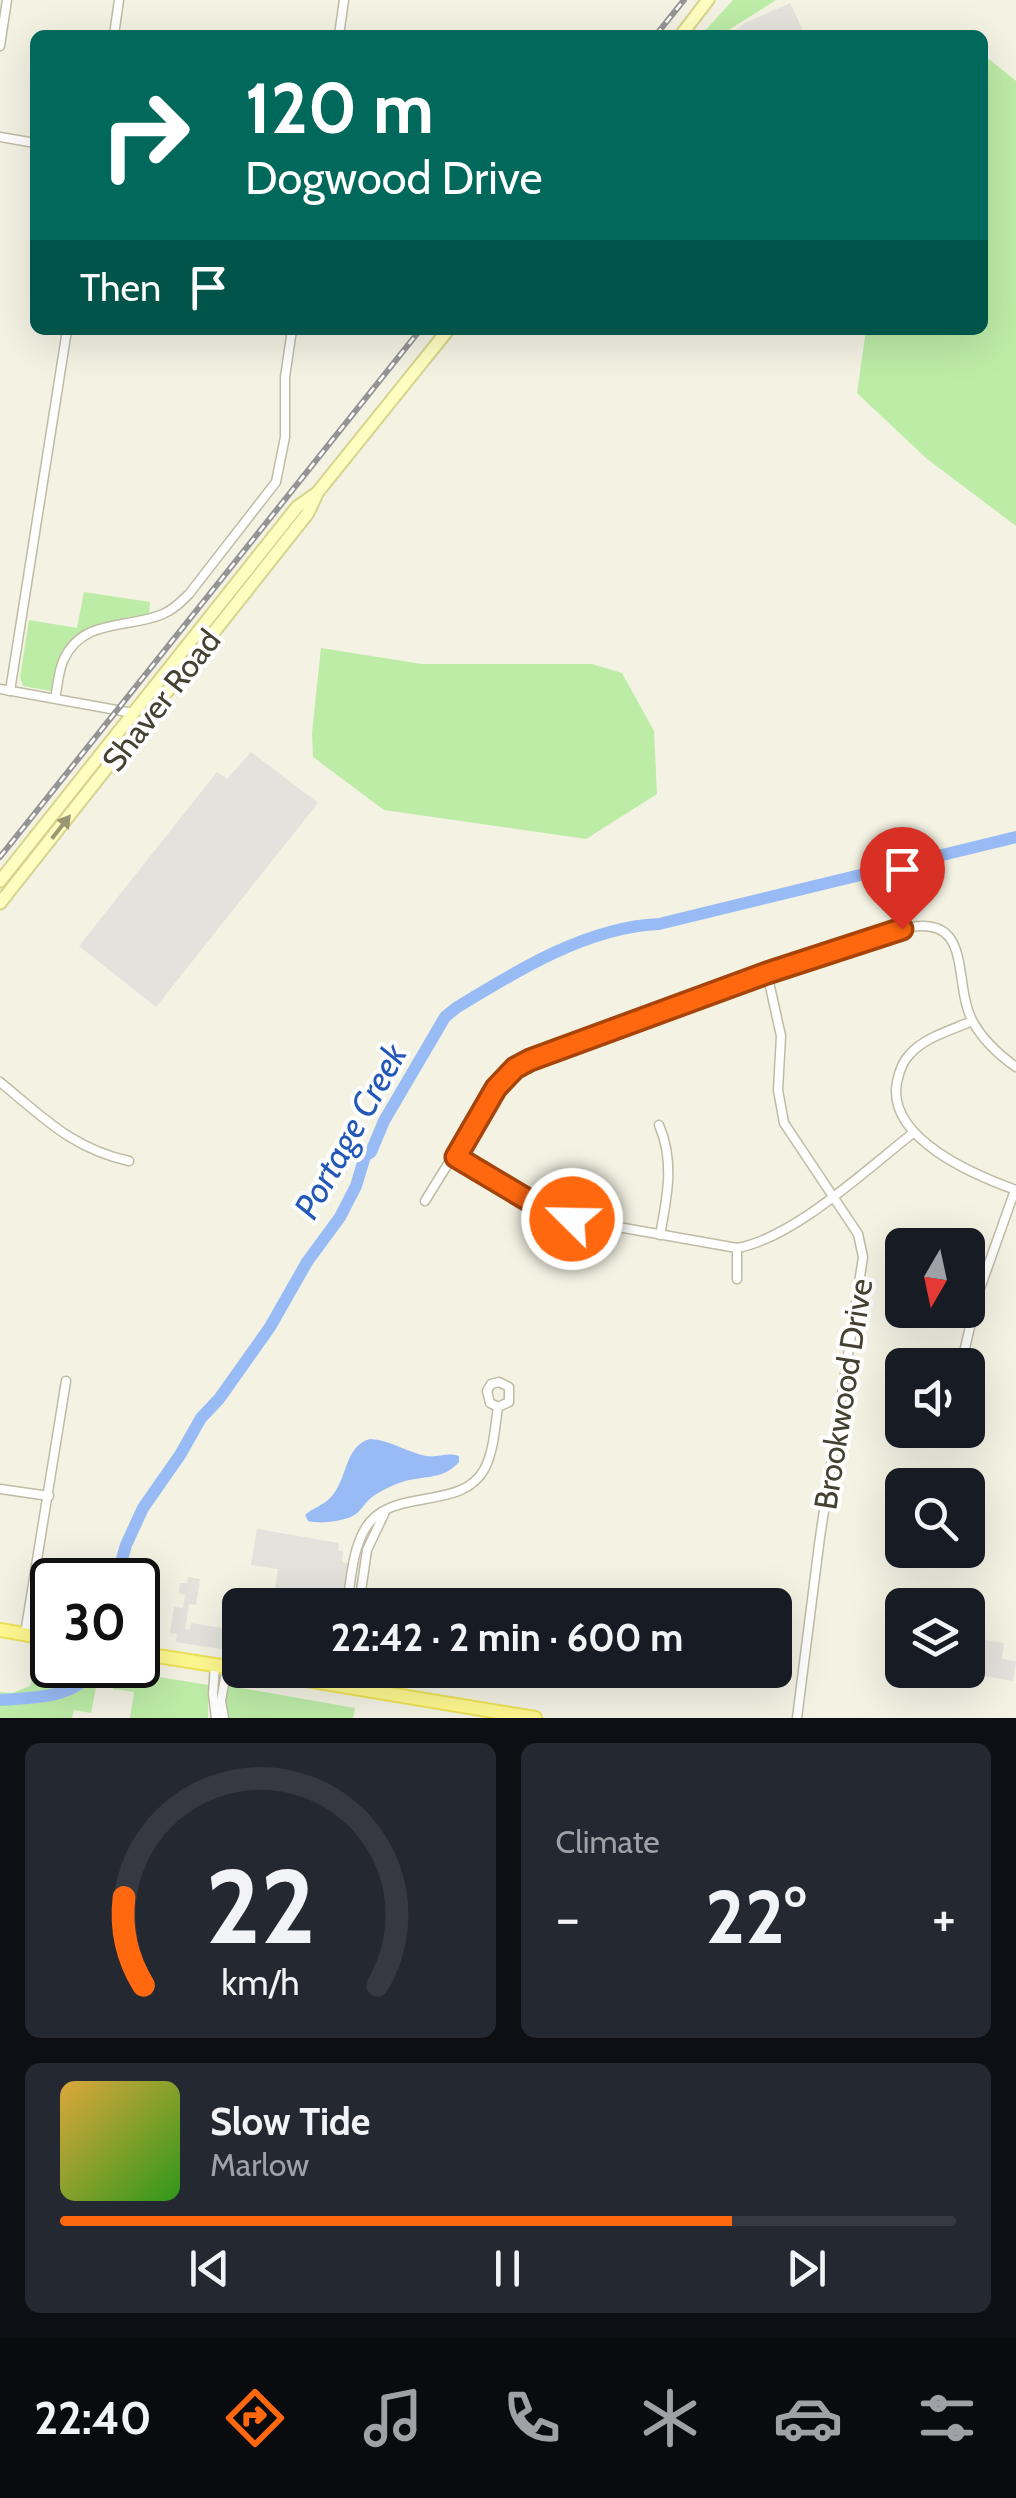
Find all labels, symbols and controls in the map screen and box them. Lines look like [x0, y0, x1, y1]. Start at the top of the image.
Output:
text: 120 m [245, 65, 434, 151]
icon: right [80, 70, 210, 200]
text: Dogwood Drive [245, 151, 543, 205]
icon: arrive [181, 260, 236, 315]
text: Then [80, 264, 161, 311]
street label: Shaver Road [94, 621, 228, 779]
one-way arrow [50, 814, 71, 839]
pin [860, 827, 945, 930]
icon: arrive [875, 842, 930, 897]
water label: Portage Creek [284, 1035, 416, 1226]
position arrow [520, 1167, 624, 1271]
north arrow [885, 1228, 985, 1328]
map controls [885, 1228, 985, 1688]
street label: Brookwood Drive [806, 1276, 880, 1512]
button: sound [885, 1348, 985, 1448]
button: search [885, 1468, 985, 1568]
speed limit sign: 30 [30, 1558, 160, 1688]
button: layers [885, 1588, 985, 1688]
text: 22:42 · 2 min · 600 m [331, 1614, 683, 1661]
text: Climate [556, 1822, 660, 1861]
text: 22 [205, 1843, 315, 1969]
text: 22° [705, 1871, 806, 1962]
text: − [556, 1884, 580, 1951]
text: + [932, 1884, 956, 1951]
text: km/h [221, 1961, 299, 2004]
text: Slow Tide [210, 2098, 370, 2145]
text: Marlow [210, 2145, 309, 2184]
icon: previous [182, 2241, 237, 2296]
icon: pause [480, 2241, 535, 2296]
icon: next [779, 2241, 834, 2296]
icon: directions [220, 2383, 290, 2453]
icon: music [358, 2383, 428, 2453]
icon: phone [497, 2383, 567, 2453]
icon: climate [635, 2383, 705, 2453]
icon: car [773, 2383, 843, 2453]
icon: filters [912, 2383, 982, 2453]
text: 22:40 [34, 2391, 152, 2445]

